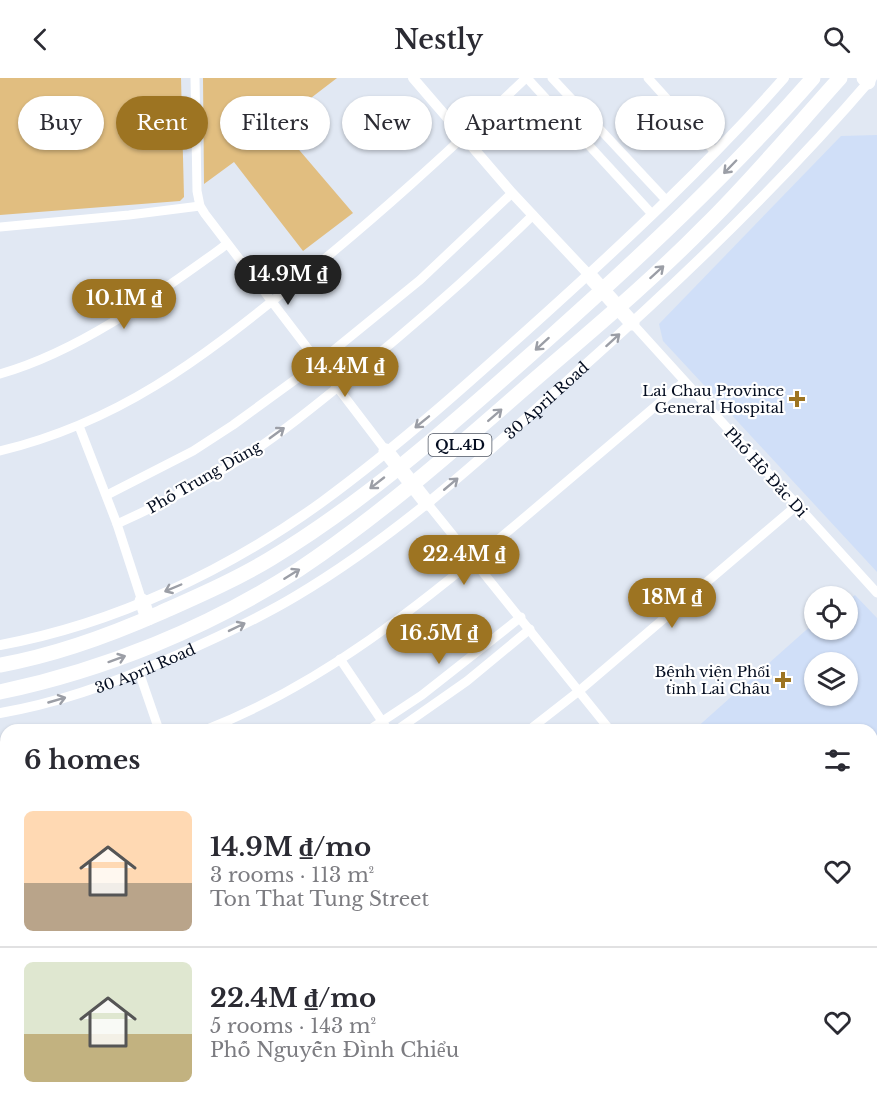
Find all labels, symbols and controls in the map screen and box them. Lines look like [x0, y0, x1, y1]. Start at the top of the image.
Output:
icon: back [24, 23, 57, 56]
text: Nestly [394, 23, 483, 56]
icon: search [820, 23, 853, 56]
chip: Buy [18, 96, 104, 150]
chip: Rent [116, 96, 208, 150]
chip: Filters [220, 96, 330, 150]
chip: New [342, 96, 432, 150]
chip: Apartment [444, 96, 603, 150]
chip: House [615, 96, 725, 150]
one-way arrow [723, 160, 737, 175]
pin: 14.9M ₫ [233, 255, 343, 306]
text: 14.9M ₫ [248, 262, 328, 286]
one-way arrow [649, 265, 664, 279]
pin: 10.1M ₫ [69, 279, 179, 330]
text: 10.1M ₫ [86, 286, 162, 310]
one-way arrow [605, 333, 620, 347]
one-way arrow [535, 337, 550, 351]
pin: 14.4M ₫ [290, 347, 400, 398]
text: 14.4M ₫ [306, 354, 384, 378]
street label: 30 April Road [500, 357, 592, 443]
place label: Lai Chau Province General Hospital [642, 381, 784, 417]
marker: Lai Chau Province General Hospital [788, 390, 806, 408]
one-way arrow [487, 408, 502, 422]
one-way arrow [414, 416, 430, 429]
street label: Phố Hồ Đắc Di [721, 423, 811, 521]
one-way arrow [269, 427, 285, 439]
road number: QL.4D [428, 434, 492, 456]
street label: Phố Trung Dũng [144, 436, 265, 517]
one-way arrow [370, 477, 386, 490]
one-way arrow [443, 477, 459, 490]
pin: 22.4M ₫ [409, 535, 519, 586]
text: 22.4M ₫ [423, 542, 506, 566]
one-way arrow [283, 567, 300, 579]
pin: 18M ₫ [630, 578, 714, 629]
one-way arrow [165, 583, 183, 594]
text: 18M ₫ [642, 585, 702, 609]
map controls [804, 586, 858, 706]
button: locate [804, 586, 858, 640]
pin: 16.5M ₫ [384, 614, 494, 665]
one-way arrow [228, 621, 246, 633]
text: 16.5M ₫ [400, 621, 478, 645]
street label: 30 April Road [92, 639, 198, 697]
one-way arrow [107, 652, 126, 663]
button: layers [804, 652, 858, 706]
place label: Bệnh viện Phổi tỉnh Lai Châu [655, 662, 770, 698]
marker: Bệnh viện Phổi tỉnh Lai Châu [774, 671, 792, 689]
one-way arrow [47, 694, 66, 705]
text: 6 homes [24, 744, 140, 776]
icon: filters [821, 744, 854, 777]
text: 14.9M ₫/mo [210, 831, 371, 863]
icon: home [72, 835, 144, 907]
icon: heart [821, 855, 854, 888]
text: 3 rooms · 113 m² [210, 863, 374, 887]
text: Ton That Tung Street [210, 887, 429, 911]
text: 22.4M ₫/mo [210, 982, 376, 1014]
icon: home [72, 986, 144, 1058]
icon: heart [821, 1006, 854, 1039]
text: 5 rooms · 143 m² [210, 1014, 376, 1038]
text: Phố Nguyễn Đình Chiểu [210, 1038, 459, 1062]

